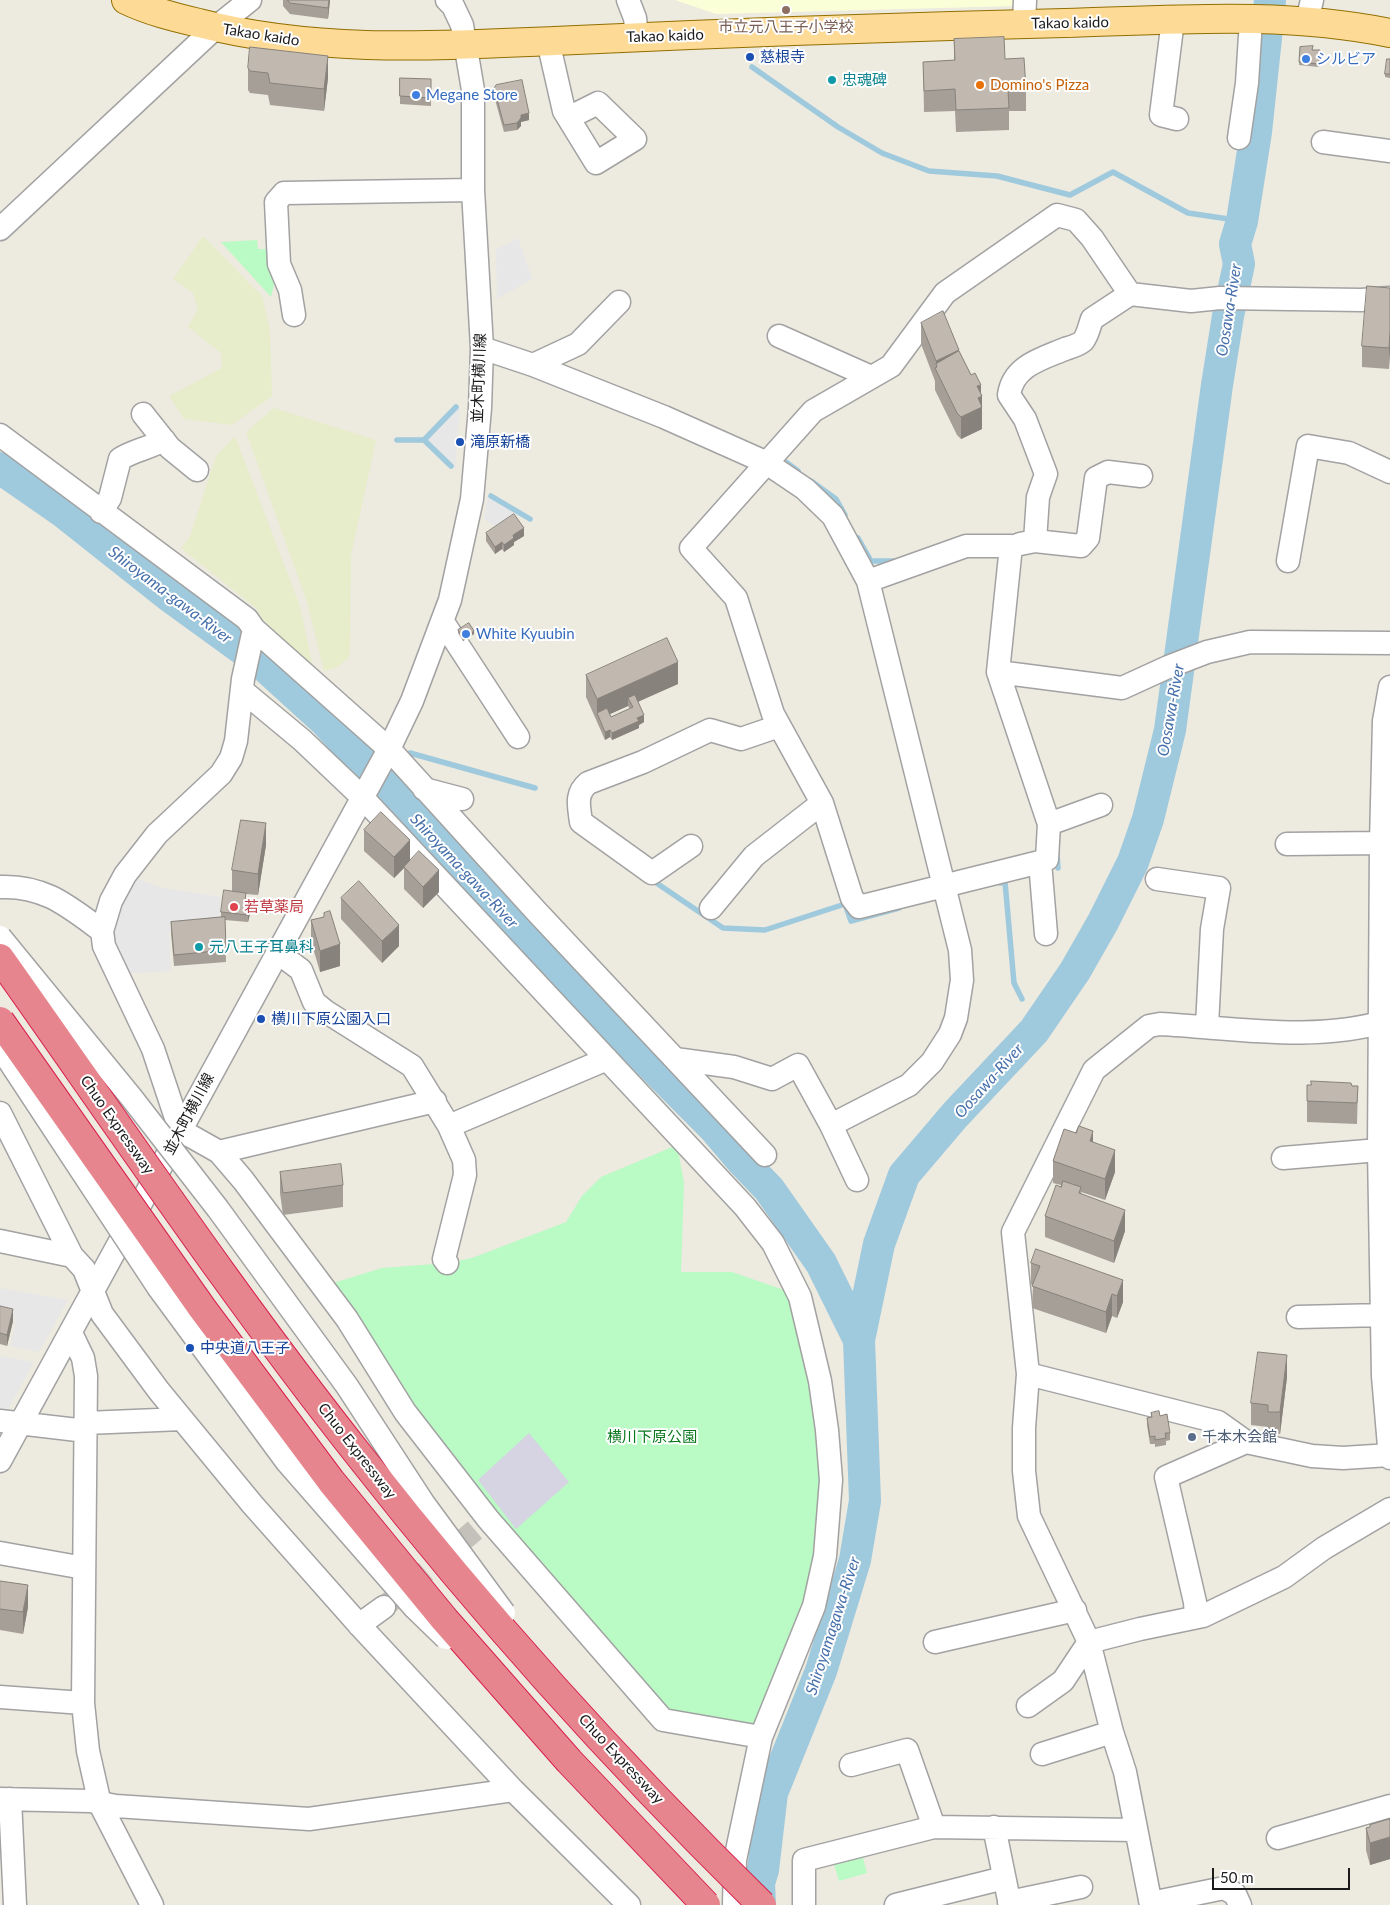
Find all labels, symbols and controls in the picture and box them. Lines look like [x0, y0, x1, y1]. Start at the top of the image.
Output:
marker: 市立元八王子小学校 [780, 4, 792, 16]
street label: Takao kaido [1031, 13, 1109, 33]
place label: 市立元八王子小学校 [719, 18, 853, 36]
street label: Takao kaido [221, 20, 301, 50]
street label: Takao kaido [626, 26, 704, 46]
place label: 慈根寺 [760, 48, 805, 66]
place label: シルビア [1316, 50, 1376, 68]
marker: 慈根寺 [744, 51, 756, 63]
marker: シルビア [1300, 53, 1312, 65]
place label: 忠魂碑 [842, 71, 887, 89]
marker: 忠魂碑 [826, 74, 838, 86]
place label: Domino's Pizza [990, 76, 1089, 94]
marker: Domino's Pizza [974, 79, 986, 91]
place label: Megane Store [426, 86, 518, 104]
marker: Megane Store [410, 89, 422, 101]
water label: Oosawa-River [1212, 262, 1246, 358]
street label: 並木町横川線 [468, 333, 490, 423]
place label: 滝原新橋 [470, 433, 530, 451]
marker: 滝原新橋 [454, 436, 466, 448]
water label: Shiroyama-gawa-River [104, 542, 236, 648]
place label: White Kyuubin [476, 625, 575, 643]
marker: White Kyuubin [460, 628, 472, 640]
water label: Oosawa-River [1153, 662, 1189, 758]
water label: Shiroyama-gawa-River [406, 810, 522, 932]
place label: 若草薬局 [244, 898, 304, 916]
marker: 若草薬局 [228, 901, 240, 913]
place label: 元八王子耳鼻科 [209, 938, 314, 956]
marker: 元八王子耳鼻科 [193, 941, 205, 953]
place label: 横川下原公園入口 [271, 1010, 391, 1028]
marker: 横川下原公園入口 [255, 1013, 267, 1025]
water label: Oosawa-River [951, 1040, 1027, 1122]
street label: 並木町横川線 [160, 1070, 218, 1158]
street label: Chuo Expressway [76, 1072, 158, 1178]
place label: 中央道八王子 [200, 1339, 290, 1357]
marker: 中央道八王子 [184, 1342, 196, 1354]
street label: Chuo Expressway [314, 1400, 400, 1502]
park label: 横川下原公園 [607, 1428, 697, 1446]
place label: 千本木会館 [1202, 1428, 1277, 1446]
marker: 千本木会館 [1186, 1431, 1198, 1443]
water label: Shiroyamagawa-River [802, 1555, 864, 1697]
street label: Chuo Expressway [575, 1710, 667, 1808]
scale bar [1215, 1858, 1352, 1890]
text: 50 m [1220, 1868, 1254, 1886]

